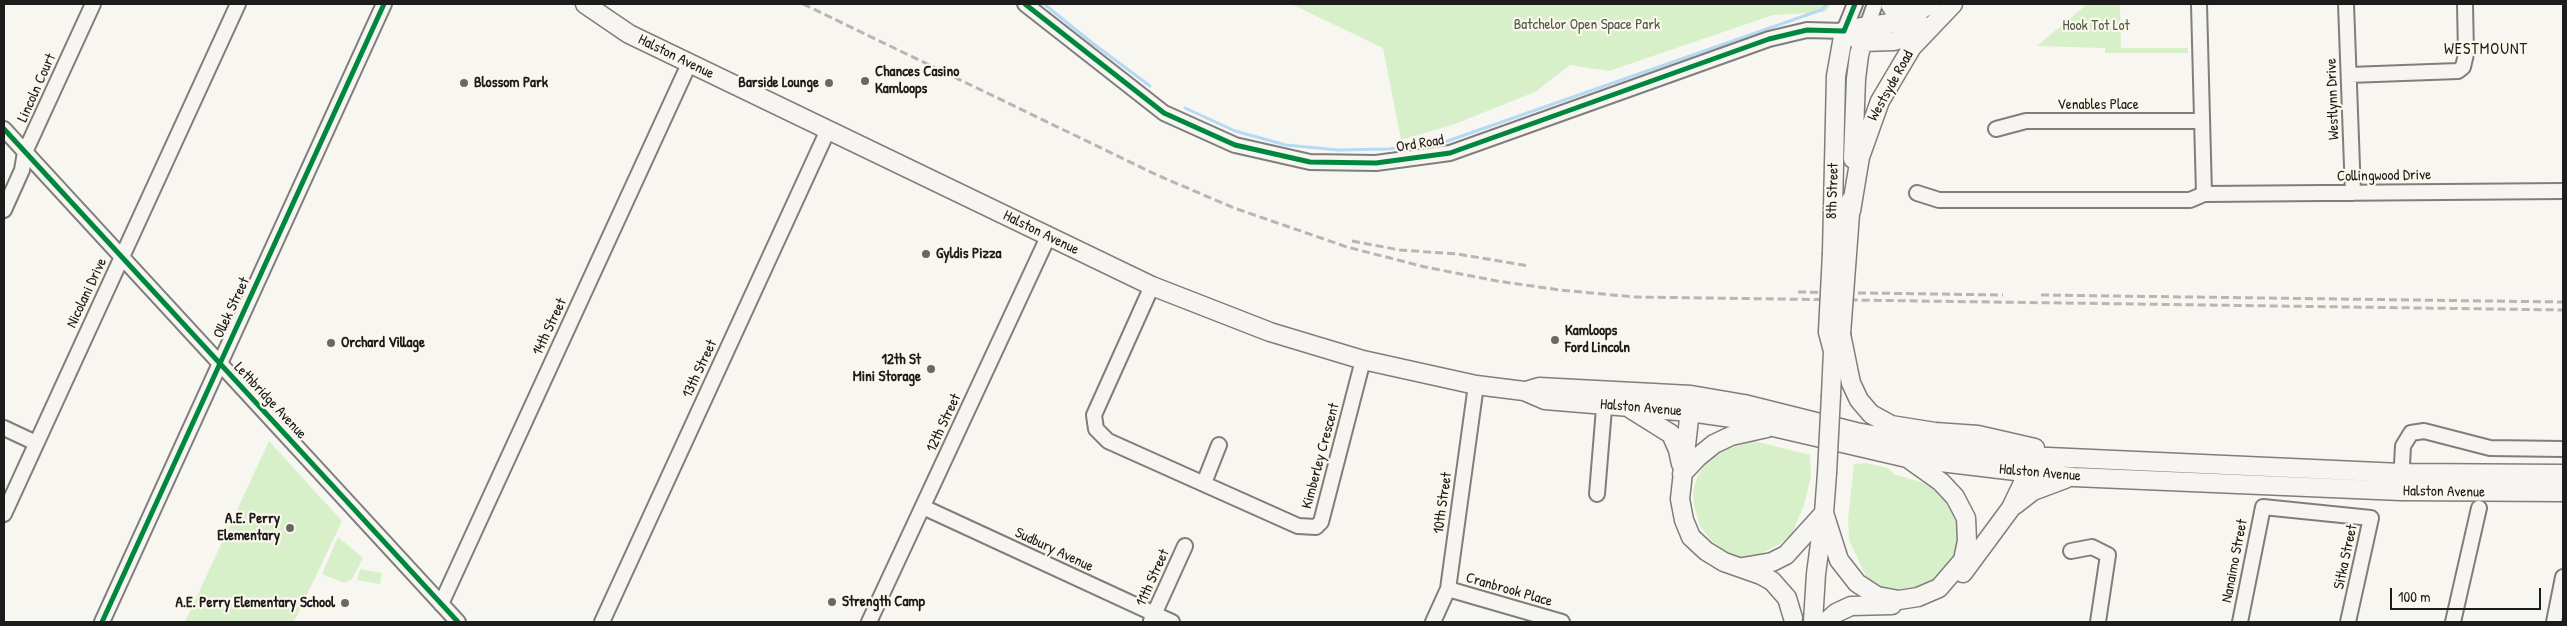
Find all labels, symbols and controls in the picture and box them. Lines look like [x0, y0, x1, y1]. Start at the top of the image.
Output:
park label: Batchelor Open Space Park [1514, 16, 1660, 34]
park label: Hook Tot Lot [2062, 17, 2130, 35]
street label: Halston Avenue [635, 31, 717, 83]
district label: WESTMOUNT [2443, 40, 2529, 60]
street label: Westsyde Road [1864, 47, 1918, 125]
street label: Lincoln Court [14, 51, 60, 125]
street label: Westlynn Drive [2323, 58, 2343, 140]
place label: Chances Casino Kamloops [875, 63, 959, 98]
place label: Blossom Park [474, 74, 548, 92]
place label: Barside Lounge [738, 74, 819, 92]
marker: Chances Casino Kamloops [859, 75, 871, 87]
marker: Blossom Park [458, 77, 470, 89]
marker: Barside Lounge [823, 77, 835, 89]
street label: Venables Place [2057, 96, 2139, 114]
street label: Ord Road [1395, 131, 1445, 157]
street label: 8th Street [1823, 163, 1843, 219]
street label: Collingwood Drive [2337, 166, 2431, 186]
street label: Halston Avenue [1000, 207, 1082, 259]
place label: Gyldis Pizza [936, 245, 1001, 263]
marker: Gyldis Pizza [920, 248, 932, 260]
street label: Nicolani Drive [63, 255, 111, 331]
street label: Ollek Street [210, 275, 254, 341]
street label: 14th Street [529, 296, 571, 358]
place label: Kamloops Ford Lincoln [1565, 322, 1630, 357]
place label: Orchard Village [341, 334, 425, 352]
marker: Kamloops Ford Lincoln [1549, 334, 1561, 346]
marker: Orchard Village [325, 337, 337, 349]
street label: 13th Street [679, 337, 721, 401]
place label: 12th St Mini Storage [853, 351, 921, 386]
street label: Lethbridge Avenue [230, 359, 310, 443]
marker: 12th St Mini Storage [925, 363, 937, 375]
street label: 12th Street [923, 391, 965, 455]
street label: Halston Avenue [1599, 395, 1683, 421]
street label: Kimberley Crescent [1298, 401, 1344, 511]
street label: Halston Avenue [1998, 460, 2082, 486]
street label: 10th Street [1430, 471, 1456, 535]
street label: Halston Avenue [2403, 482, 2485, 502]
place label: A.E. Perry Elementary [217, 510, 280, 545]
street label: Nanaimo Street [2218, 518, 2252, 604]
marker: A.E. Perry Elementary [284, 522, 296, 534]
street label: Sitka Street [2330, 523, 2362, 591]
street label: Sudbury Avenue [1012, 524, 1096, 576]
street label: 11th Street [1132, 547, 1174, 609]
street label: Cranbrook Place [1464, 569, 1554, 611]
scale bar [2392, 578, 2543, 610]
text: 100 m [2398, 586, 2431, 607]
place label: Strength Camp [842, 593, 925, 611]
place label: A.E. Perry Elementary School [175, 594, 335, 612]
marker: Strength Camp [826, 596, 838, 608]
marker: A.E. Perry Elementary School [339, 597, 351, 609]

